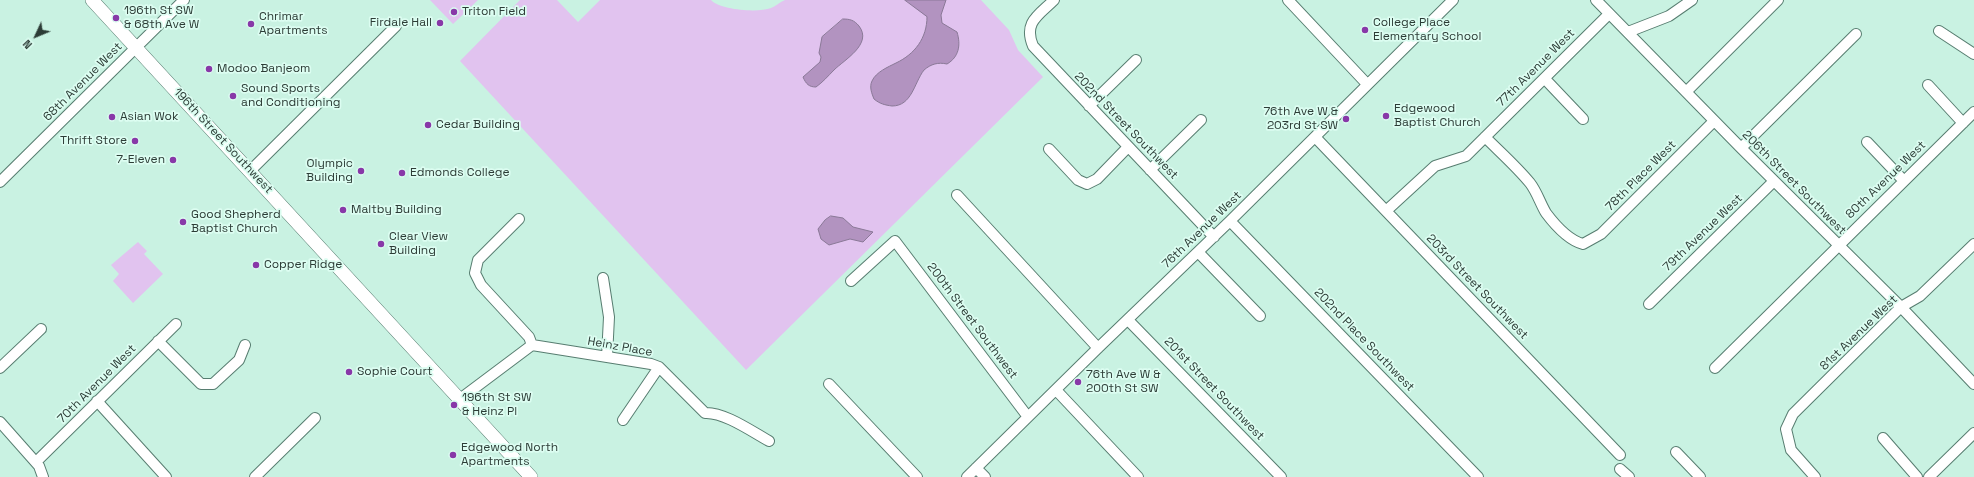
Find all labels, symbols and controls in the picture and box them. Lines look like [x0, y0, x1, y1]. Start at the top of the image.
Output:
place label: 196th St SW & 68th Ave W [124, 4, 199, 32]
place label: Triton Field [462, 5, 526, 19]
marker: Triton Field [449, 7, 459, 17]
place label: Chrimar Apartments [259, 10, 328, 38]
marker: 196th St SW & 68th Ave W [111, 13, 121, 23]
north arrow [16, 16, 56, 56]
place label: Firdale Hall [370, 16, 432, 30]
place label: College Place Elementary School [1373, 16, 1481, 44]
marker: Firdale Hall [435, 18, 445, 28]
marker: Chrimar Apartments [246, 19, 256, 29]
marker: College Place Elementary School [1360, 25, 1370, 35]
street label: 77th Avenue West [1494, 26, 1578, 110]
text: N [20, 37, 35, 52]
street label: 68th Avenue West [41, 40, 125, 124]
place label: Modoo Banjeom [217, 62, 310, 76]
marker: Modoo Banjeom [204, 64, 214, 74]
street label: 202nd Street Southwest [1071, 69, 1181, 183]
place label: Sound Sports and Conditioning [241, 82, 340, 110]
street label: 196th Street Southwest [170, 85, 276, 197]
marker: Sound Sports and Conditioning [228, 91, 238, 101]
place label: Edgewood Baptist Church [1394, 102, 1481, 130]
place label: 76th Ave W & 203rd St SW [1263, 105, 1338, 133]
place label: Asian Wok [120, 110, 178, 124]
marker: Edgewood Baptist Church [1381, 111, 1391, 121]
marker: Asian Wok [107, 112, 117, 122]
marker: 76th Ave W & 203rd St SW [1341, 114, 1351, 124]
place label: Cedar Building [436, 118, 520, 132]
marker: Cedar Building [423, 120, 433, 130]
street label: 206th Street Southwest [1739, 128, 1849, 238]
place label: Thrift Store [60, 134, 127, 148]
marker: Thrift Store [130, 136, 140, 146]
street label: 78th Place West [1603, 138, 1679, 214]
street label: 80th Avenue West [1843, 138, 1929, 222]
place label: 7-Eleven [116, 153, 165, 167]
marker: 7-Eleven [168, 155, 178, 165]
place label: Olympic Building [306, 157, 353, 185]
marker: Olympic Building [356, 166, 366, 176]
place label: Edmonds College [410, 166, 510, 180]
marker: Edmonds College [397, 168, 407, 178]
street label: 76th Avenue West [1159, 188, 1245, 272]
street label: 79th Avenue West [1660, 191, 1746, 275]
place label: Maltby Building [351, 203, 442, 217]
marker: Maltby Building [338, 205, 348, 215]
place label: Good Shepherd Baptist Church [191, 208, 281, 236]
marker: Good Shepherd Baptist Church [178, 217, 188, 227]
place label: Clear View Building [389, 230, 448, 258]
street label: 203rd Street Southwest [1423, 232, 1531, 342]
marker: Clear View Building [376, 239, 386, 249]
place label: Copper Ridge [264, 258, 342, 272]
marker: Copper Ridge [251, 260, 261, 270]
street label: 200th Street Southwest [924, 260, 1020, 382]
street label: 202nd Place Southwest [1311, 285, 1417, 395]
street label: 81st Avenue West [1817, 292, 1901, 374]
street label: Heinz Place [586, 334, 654, 360]
street label: 201st Street Southwest [1161, 334, 1267, 444]
street label: 70th Avenue West [55, 342, 139, 426]
place label: Sophie Court [357, 365, 432, 379]
marker: Sophie Court [344, 367, 354, 377]
place label: 76th Ave W & 200th St SW [1086, 368, 1161, 396]
marker: 76th Ave W & 200th St SW [1073, 377, 1083, 387]
place label: 196th St SW & Heinz Pl [462, 391, 531, 419]
marker: 196th St SW & Heinz Pl [449, 400, 459, 410]
place label: Edgewood North Apartments [461, 441, 558, 469]
marker: Edgewood North Apartments [448, 450, 458, 460]

